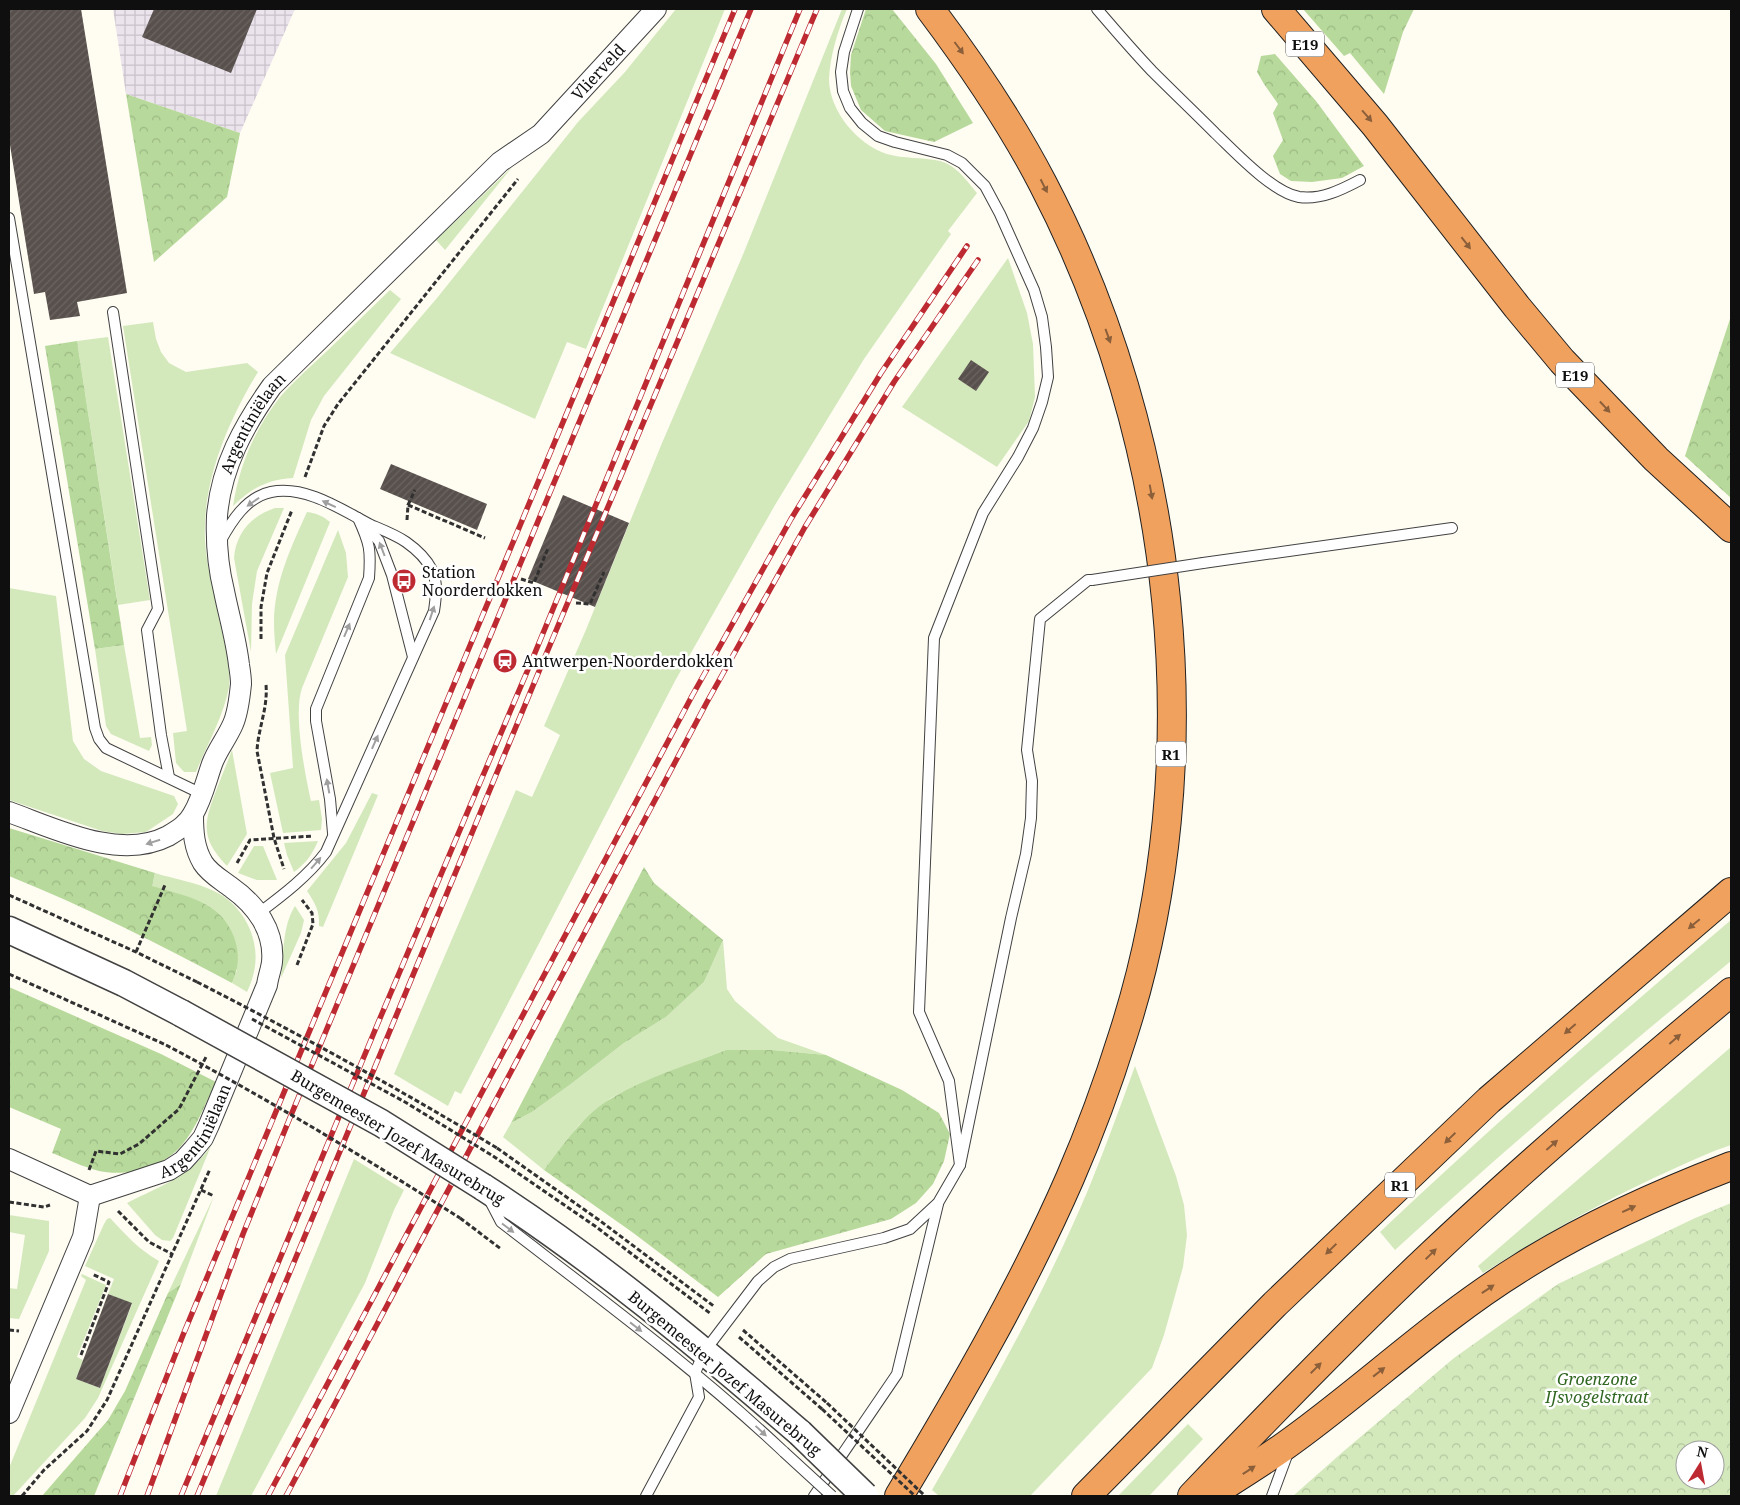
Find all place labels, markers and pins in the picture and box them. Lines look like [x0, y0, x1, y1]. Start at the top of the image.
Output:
place label: Station Noorderdokken [422, 561, 542, 601]
bus stop icon: Station Noorderdokken [391, 568, 417, 594]
station icon: Antwerpen-Noorderdokken [492, 648, 518, 674]
place label: Antwerpen-Noorderdokken [522, 650, 733, 672]

